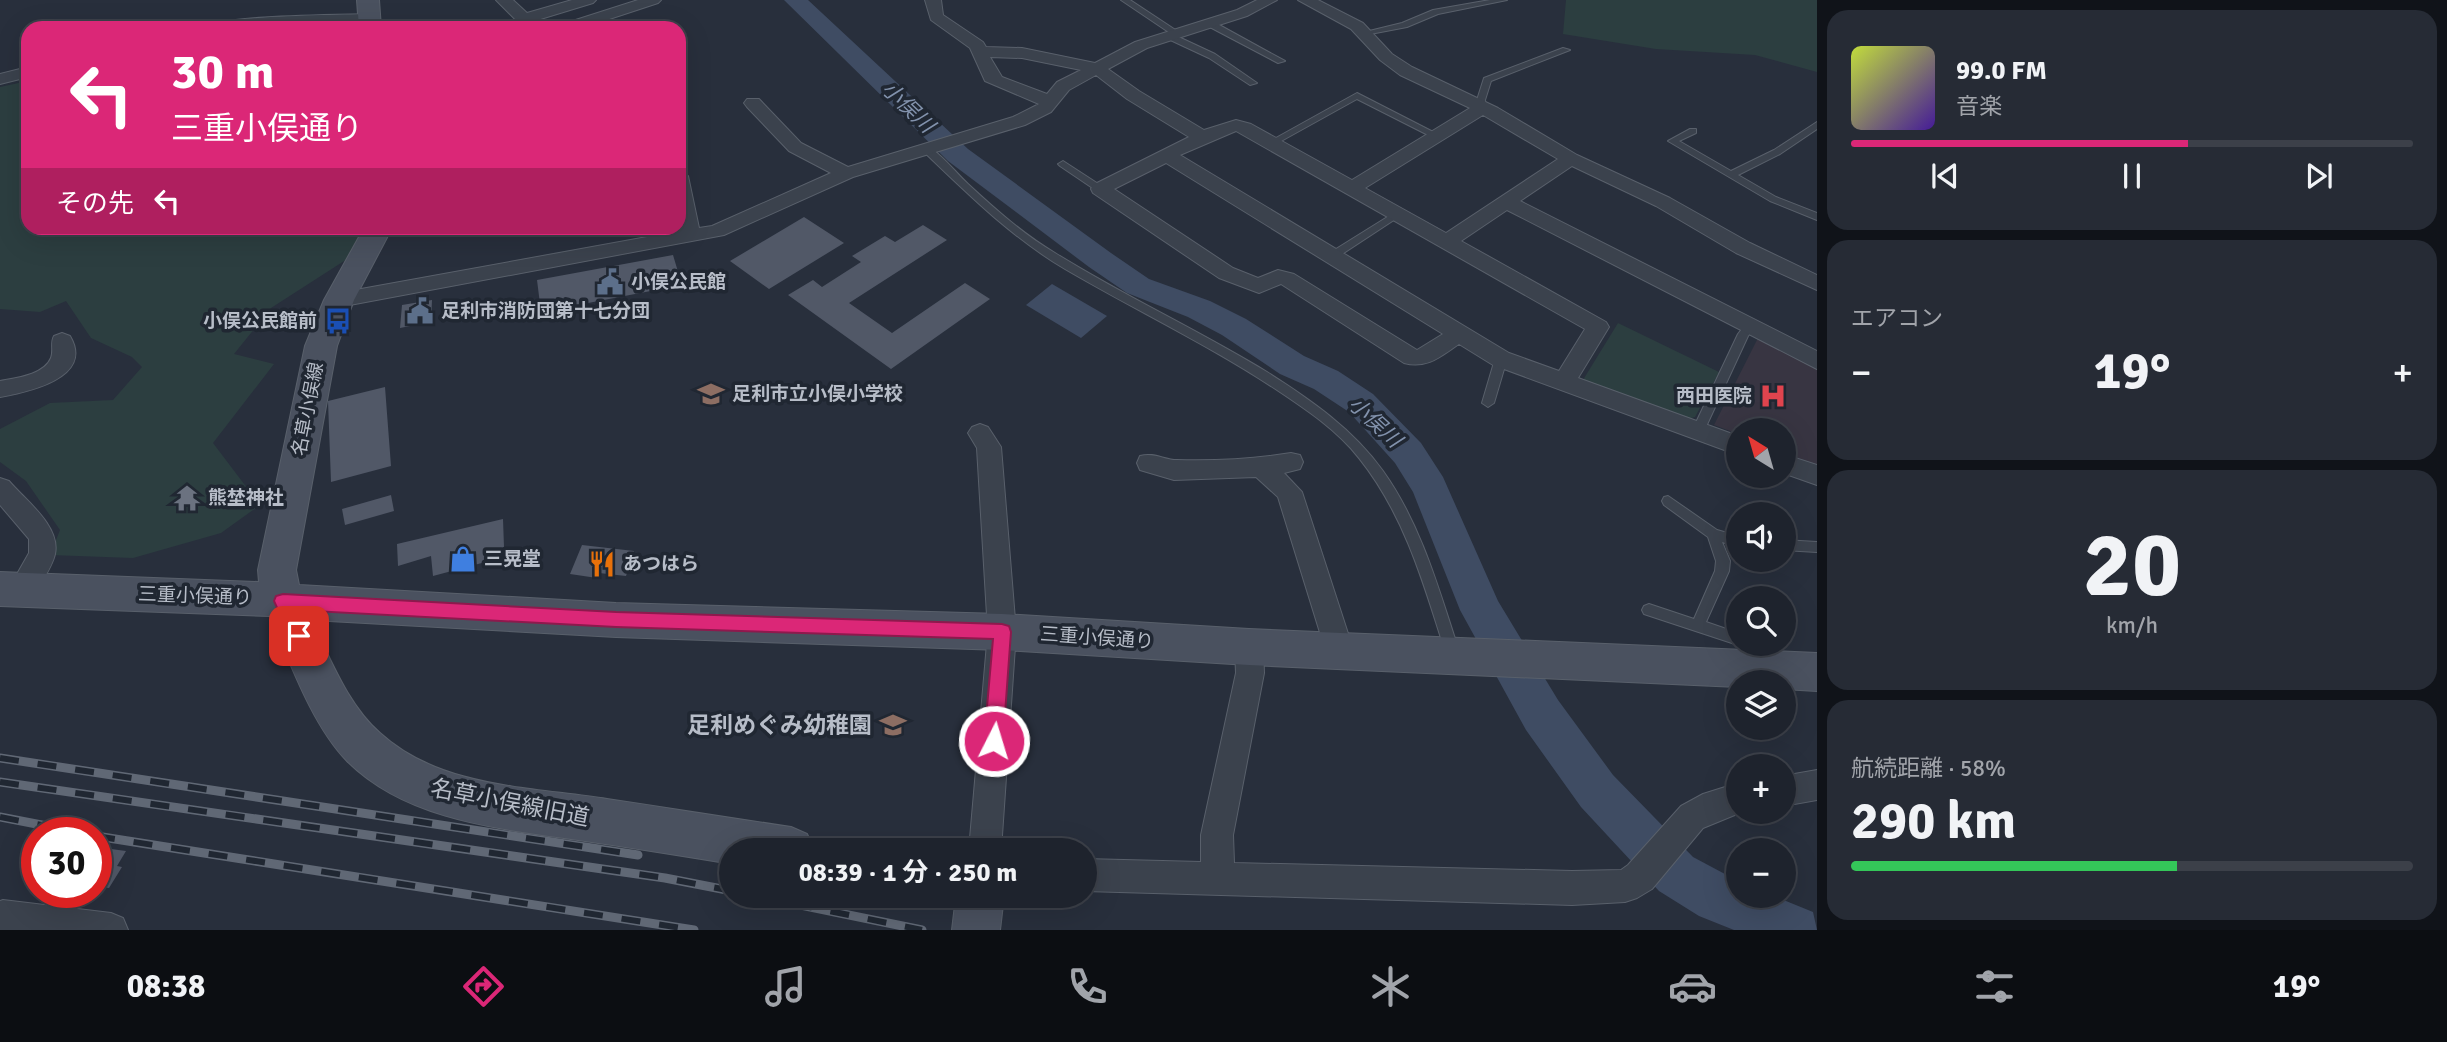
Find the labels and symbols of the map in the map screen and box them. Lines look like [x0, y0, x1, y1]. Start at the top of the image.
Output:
water label: 小俣川 [876, 76, 941, 140]
public building icon: 小俣公民館 [595, 267, 625, 297]
place label: 小俣公民館 [631, 270, 726, 294]
public building icon: 足利市消防団第十七分団 [405, 296, 435, 326]
place label: 足利市消防団第十七分団 [441, 299, 650, 323]
bus stop icon: 小俣公民館前 [323, 306, 353, 336]
place label: 小俣公民館前 [203, 309, 317, 333]
street label: 名草小俣線 [287, 360, 329, 458]
school or university icon: 足利市立小俣小学校 [696, 379, 726, 409]
hospital icon: 西田医院 [1758, 381, 1788, 411]
place label: 足利市立小俣小学校 [732, 382, 903, 406]
place label: 西田医院 [1676, 384, 1752, 408]
water label: 小俣川 [1343, 391, 1408, 454]
north arrow [1726, 418, 1796, 488]
temple icon: 熊埜神社 [172, 483, 202, 513]
place label: 熊埜神社 [208, 486, 284, 510]
shop icon: 三晃堂 [448, 544, 478, 574]
place label: 三晃堂 [484, 547, 541, 571]
restaurant icon: あつはら [587, 549, 617, 579]
place label: あつはら [623, 552, 699, 576]
street label: 三重小俣通り [138, 582, 252, 610]
pin [269, 606, 329, 666]
street label: 三重小俣通り [1039, 622, 1155, 654]
position arrow [957, 704, 1031, 778]
school or university icon: 足利めぐみ幼稚園 [878, 710, 908, 740]
place label: 足利めぐみ幼稚園 [687, 711, 872, 740]
street label: 名草小俣線旧道 [428, 773, 592, 833]
speed limit sign: 30 [21, 817, 112, 908]

